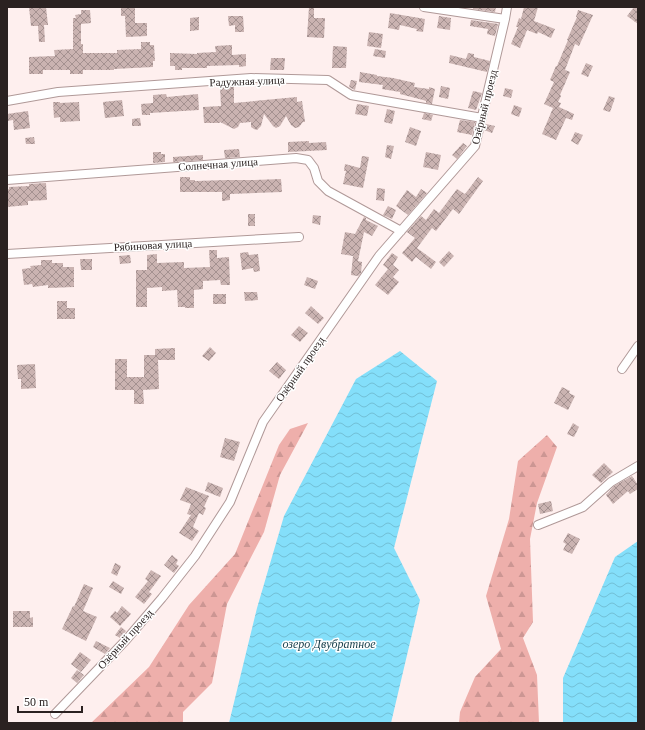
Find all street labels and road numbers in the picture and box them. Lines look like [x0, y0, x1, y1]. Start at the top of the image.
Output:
street label: Озёрный проезд [469, 68, 499, 146]
street label: Радужная улица [209, 74, 285, 88]
street label: Солнечная улица [178, 155, 258, 173]
street label: Рябиновая улица [113, 237, 193, 253]
street label: Озёрный проезд [273, 334, 327, 404]
street label: Озёрный проезд [95, 606, 155, 671]

